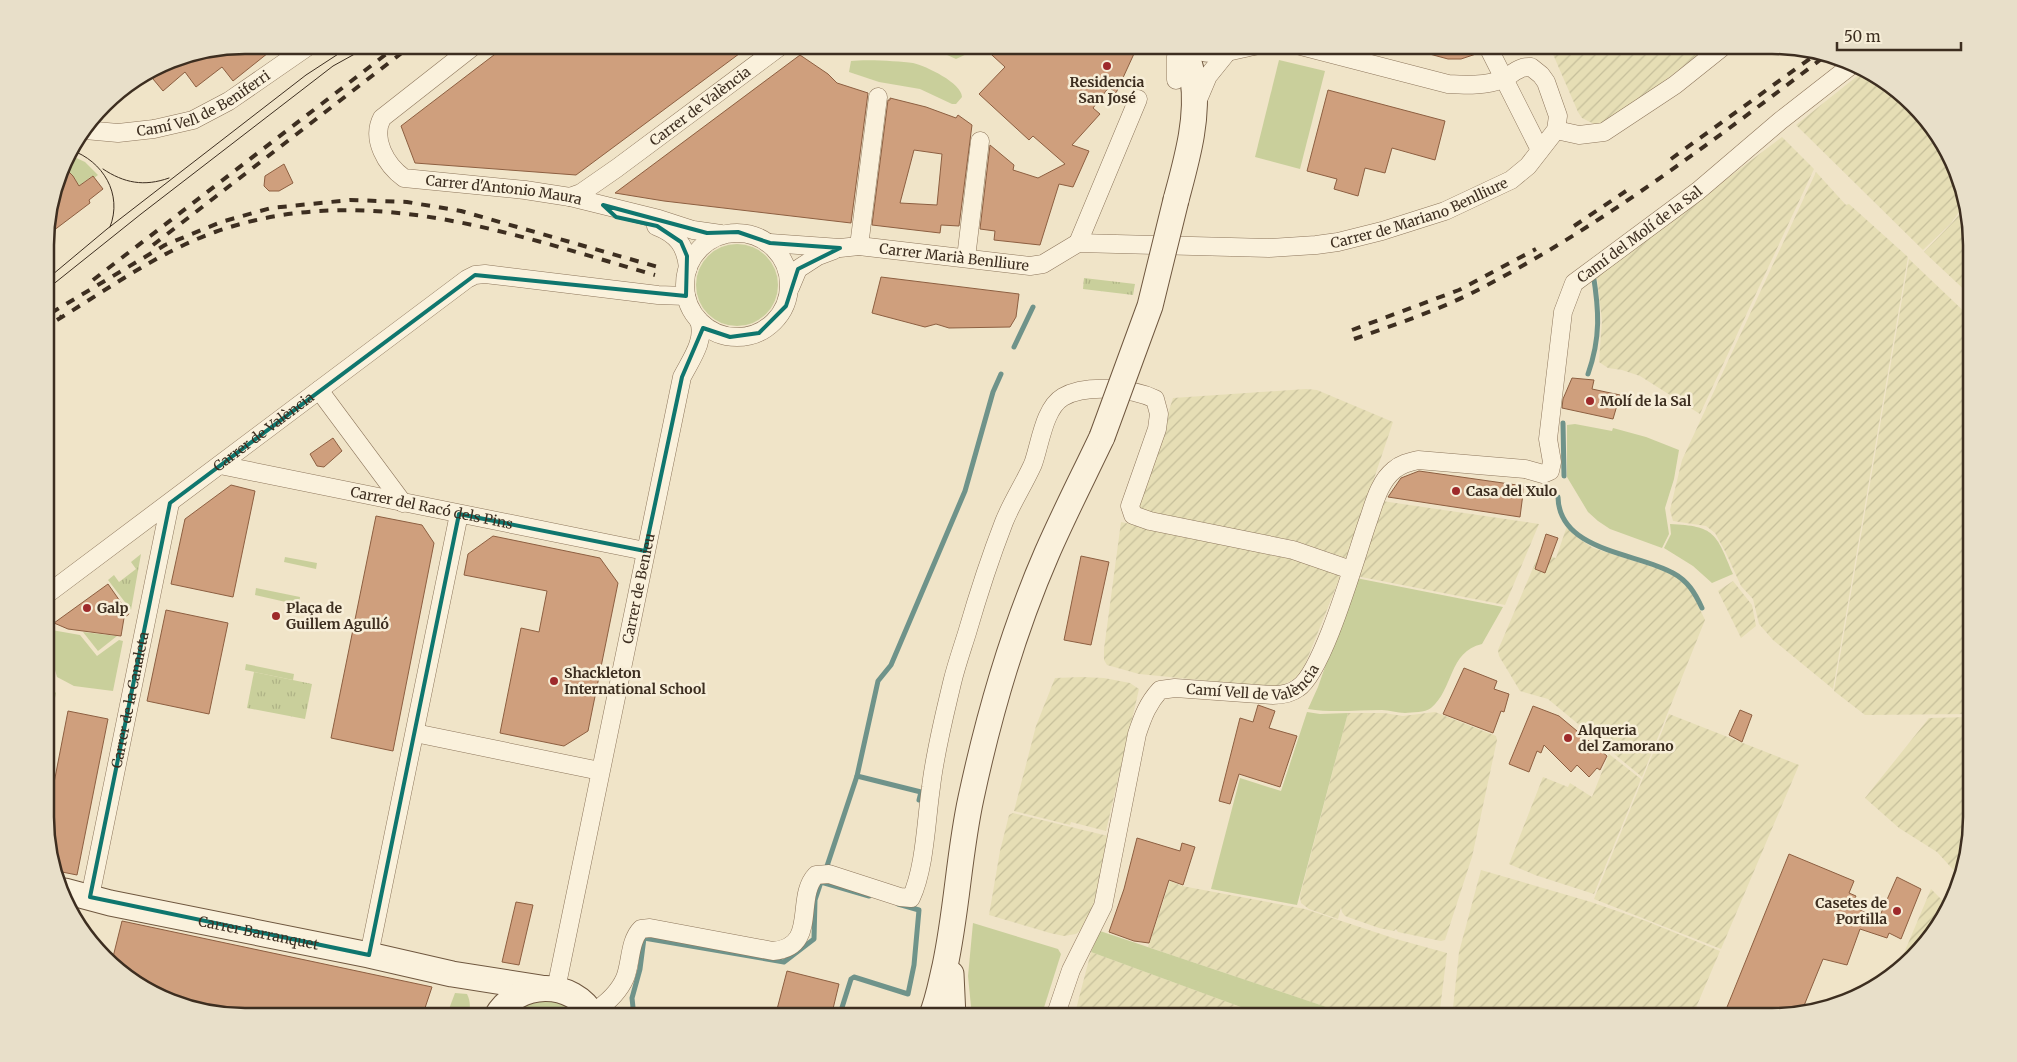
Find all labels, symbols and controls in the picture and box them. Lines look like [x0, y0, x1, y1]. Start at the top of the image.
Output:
scale bar [1837, 20, 1961, 52]
text: 50 m [1844, 27, 1881, 46]
marker: Residencia San José [1101, 60, 1113, 72]
street label: Carrer de València [646, 62, 754, 150]
street label: Camí Vell de Beniferri [136, 66, 274, 140]
place label: Residencia San José [1070, 73, 1145, 107]
street label: Carrer d'Antonio Maura [425, 171, 584, 209]
street label: Carrer de Mariano Benlliure [1329, 174, 1511, 252]
street label: Camí del Molí de la Sal [1574, 182, 1706, 287]
street label: Carrer Marià Benlliure [878, 239, 1030, 275]
street label: Carrer de València [210, 388, 318, 475]
place label: Molí de la Sal [1600, 392, 1692, 410]
marker: Molí de la Sal [1584, 395, 1596, 407]
place label: Casa del Xulo [1466, 482, 1557, 500]
street label: Carrer del Racó dels Pins [349, 483, 515, 533]
marker: Casa del Xulo [1450, 485, 1462, 497]
street label: Carrer de Benieu [618, 531, 659, 645]
place label: Galp [97, 599, 128, 617]
place label: Plaça de Guillem Agulló [286, 599, 389, 633]
marker: Galp [81, 602, 93, 614]
marker: Plaça de Guillem Agulló [270, 610, 282, 622]
street label: Carrer de la Canaleta [107, 630, 153, 770]
street label: Camí Vell de València [1186, 661, 1323, 704]
place label: Shackleton International School [564, 664, 706, 698]
marker: Shackleton International School [548, 675, 560, 687]
place label: Alqueria del Zamorano [1577, 721, 1674, 755]
marker: Alqueria del Zamorano [1562, 732, 1574, 744]
place label: Casetes de Portilla [1815, 894, 1887, 928]
marker: Casetes de Portilla [1891, 905, 1903, 917]
street label: Carrer Barranquet [197, 912, 321, 954]

